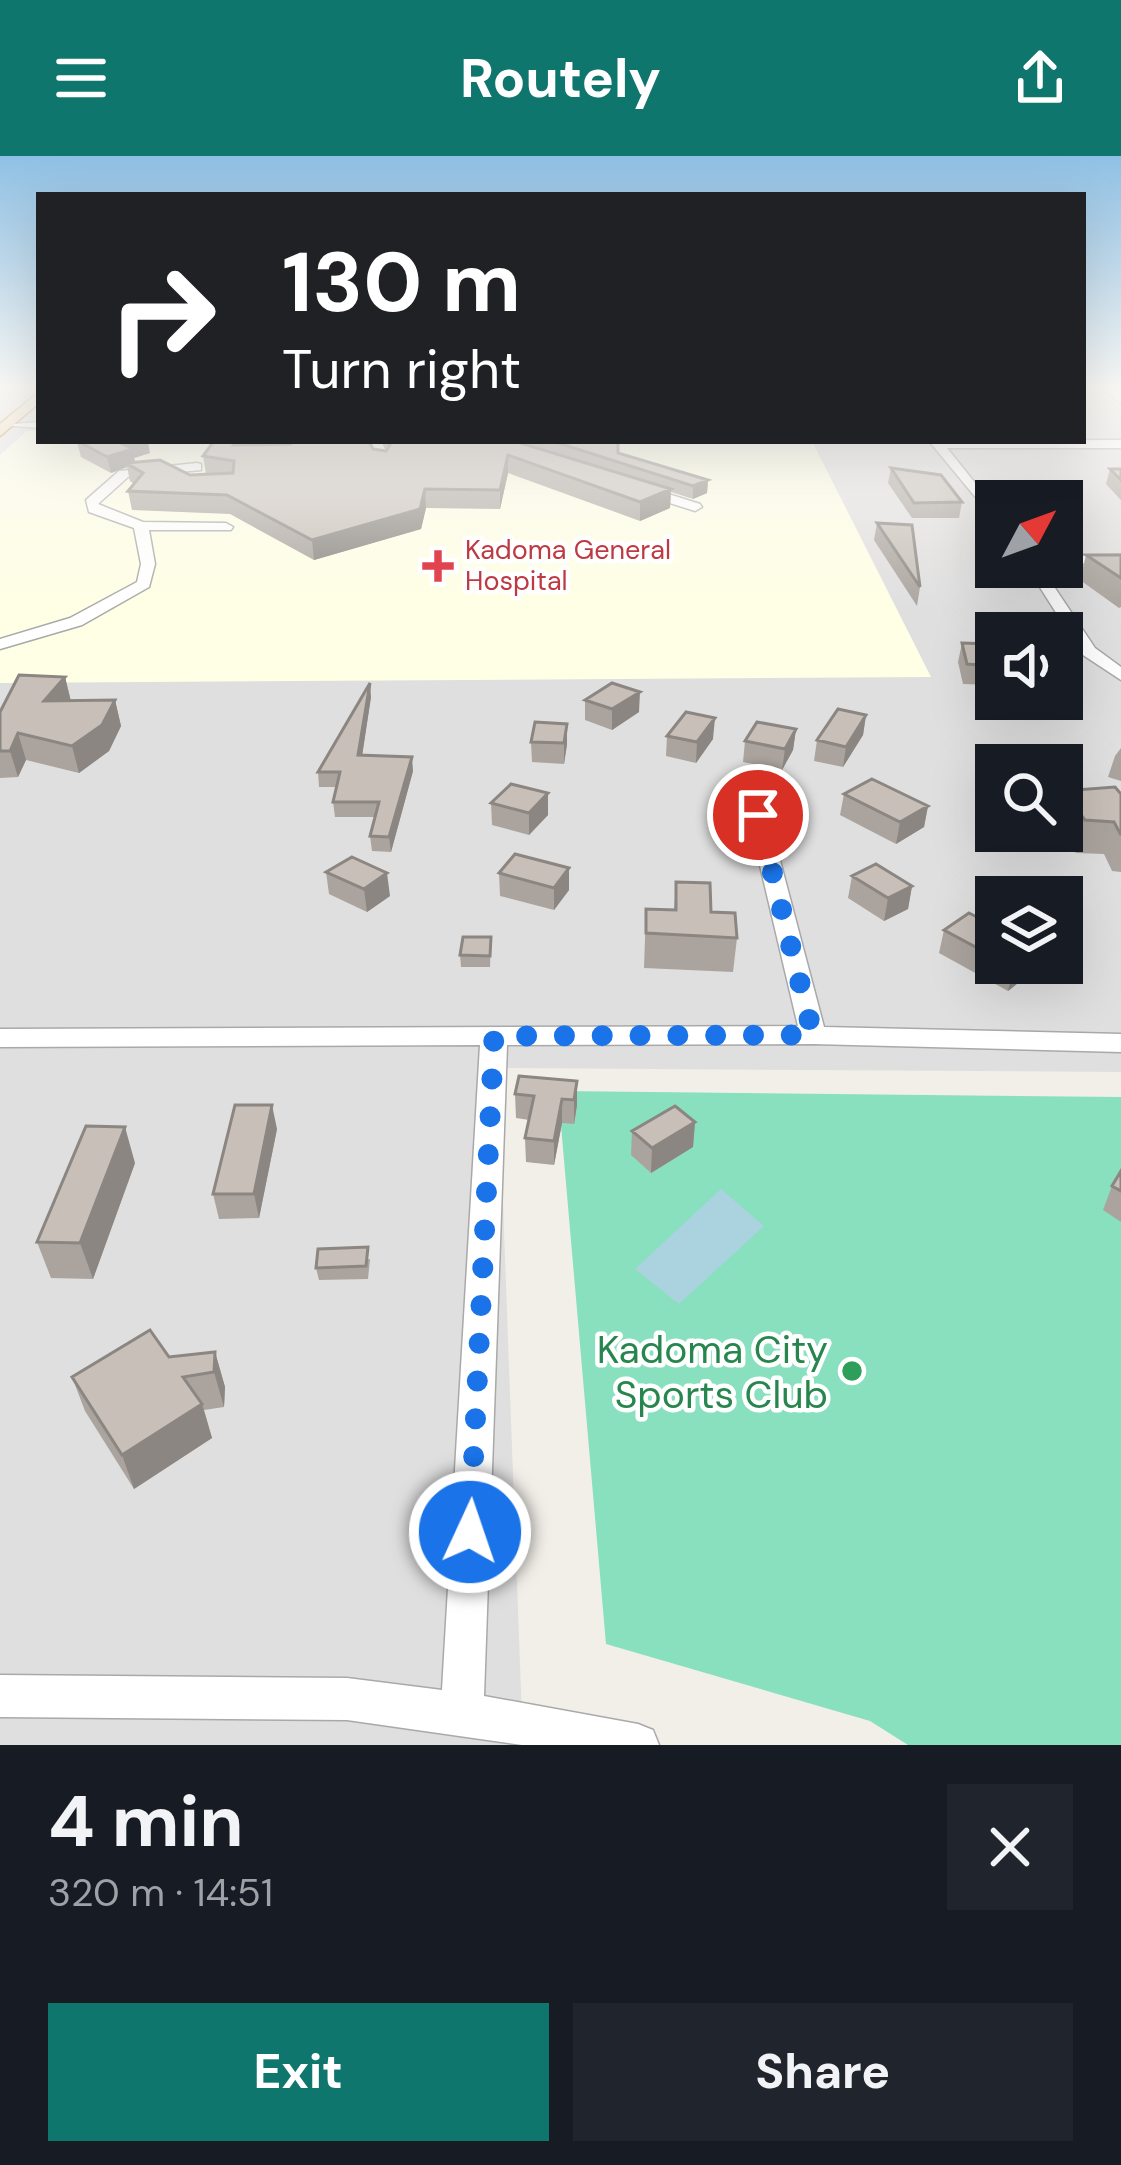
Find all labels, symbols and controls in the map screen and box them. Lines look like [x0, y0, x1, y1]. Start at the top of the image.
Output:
text: Routely [460, 43, 661, 114]
icon: menu [48, 45, 114, 111]
icon: share [1007, 45, 1073, 111]
text: 130 m [282, 228, 521, 337]
icon: right [84, 240, 240, 396]
text: Turn right [282, 334, 521, 405]
north arrow [975, 480, 1083, 588]
map controls [975, 480, 1083, 984]
place label: Kadoma General Hospital [465, 532, 671, 598]
marker: Kadoma General Hospital [422, 550, 454, 582]
button: sound [975, 612, 1083, 720]
button: search [975, 744, 1083, 852]
pin [707, 764, 809, 866]
icon: arrive [725, 782, 791, 848]
button: layers [975, 876, 1083, 984]
place label: Kadoma City Sports Club [597, 1324, 828, 1420]
marker: Kadoma City Sports Club [839, 1358, 865, 1384]
position arrow [407, 1469, 533, 1595]
text: 4 min [48, 1775, 244, 1868]
button: close [947, 1784, 1073, 1910]
text: 320 m · 14:51 [48, 1867, 273, 1918]
button: Exit [48, 2003, 549, 2141]
button: Share [573, 2003, 1073, 2141]

